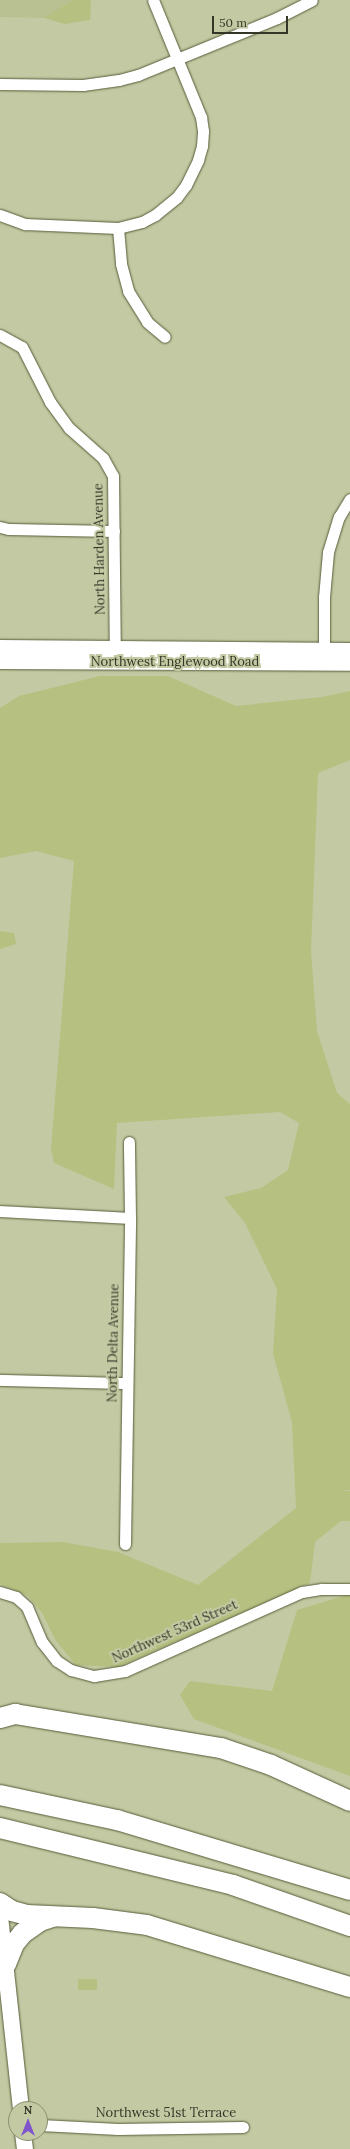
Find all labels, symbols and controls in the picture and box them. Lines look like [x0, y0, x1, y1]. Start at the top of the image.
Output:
scale bar [214, 8, 290, 34]
text: 50 m [219, 15, 247, 30]
street label: North Harden Avenue [91, 483, 109, 615]
street label: Northwest Englewood Road [91, 654, 259, 670]
street label: North Delta Avenue [105, 1283, 123, 1403]
street label: Northwest 53rd Street [110, 1597, 240, 1667]
north arrow [8, 2101, 48, 2141]
text: N [24, 2103, 32, 2117]
street label: Northwest 51st Terrace [96, 2105, 236, 2121]

